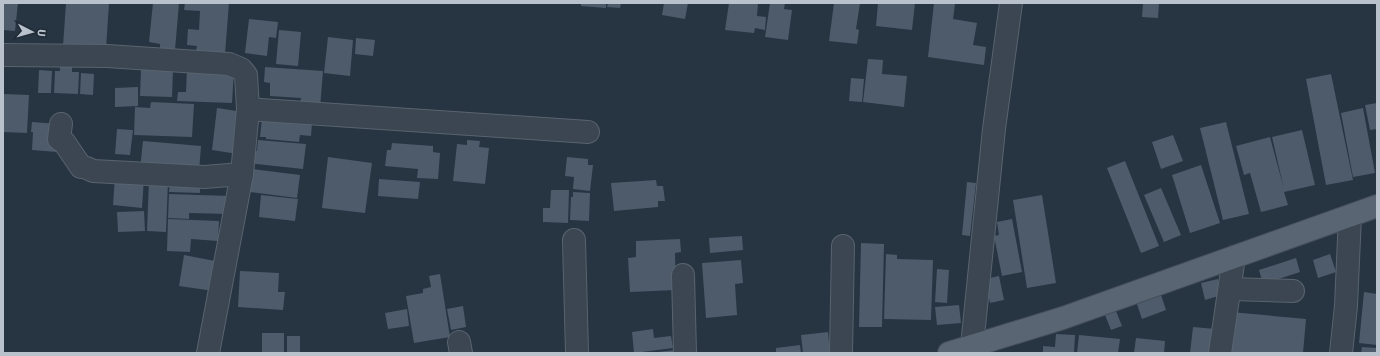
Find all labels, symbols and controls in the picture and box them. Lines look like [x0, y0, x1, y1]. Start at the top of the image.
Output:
north arrow [12, 12, 52, 52]
text: U [35, 29, 48, 37]

